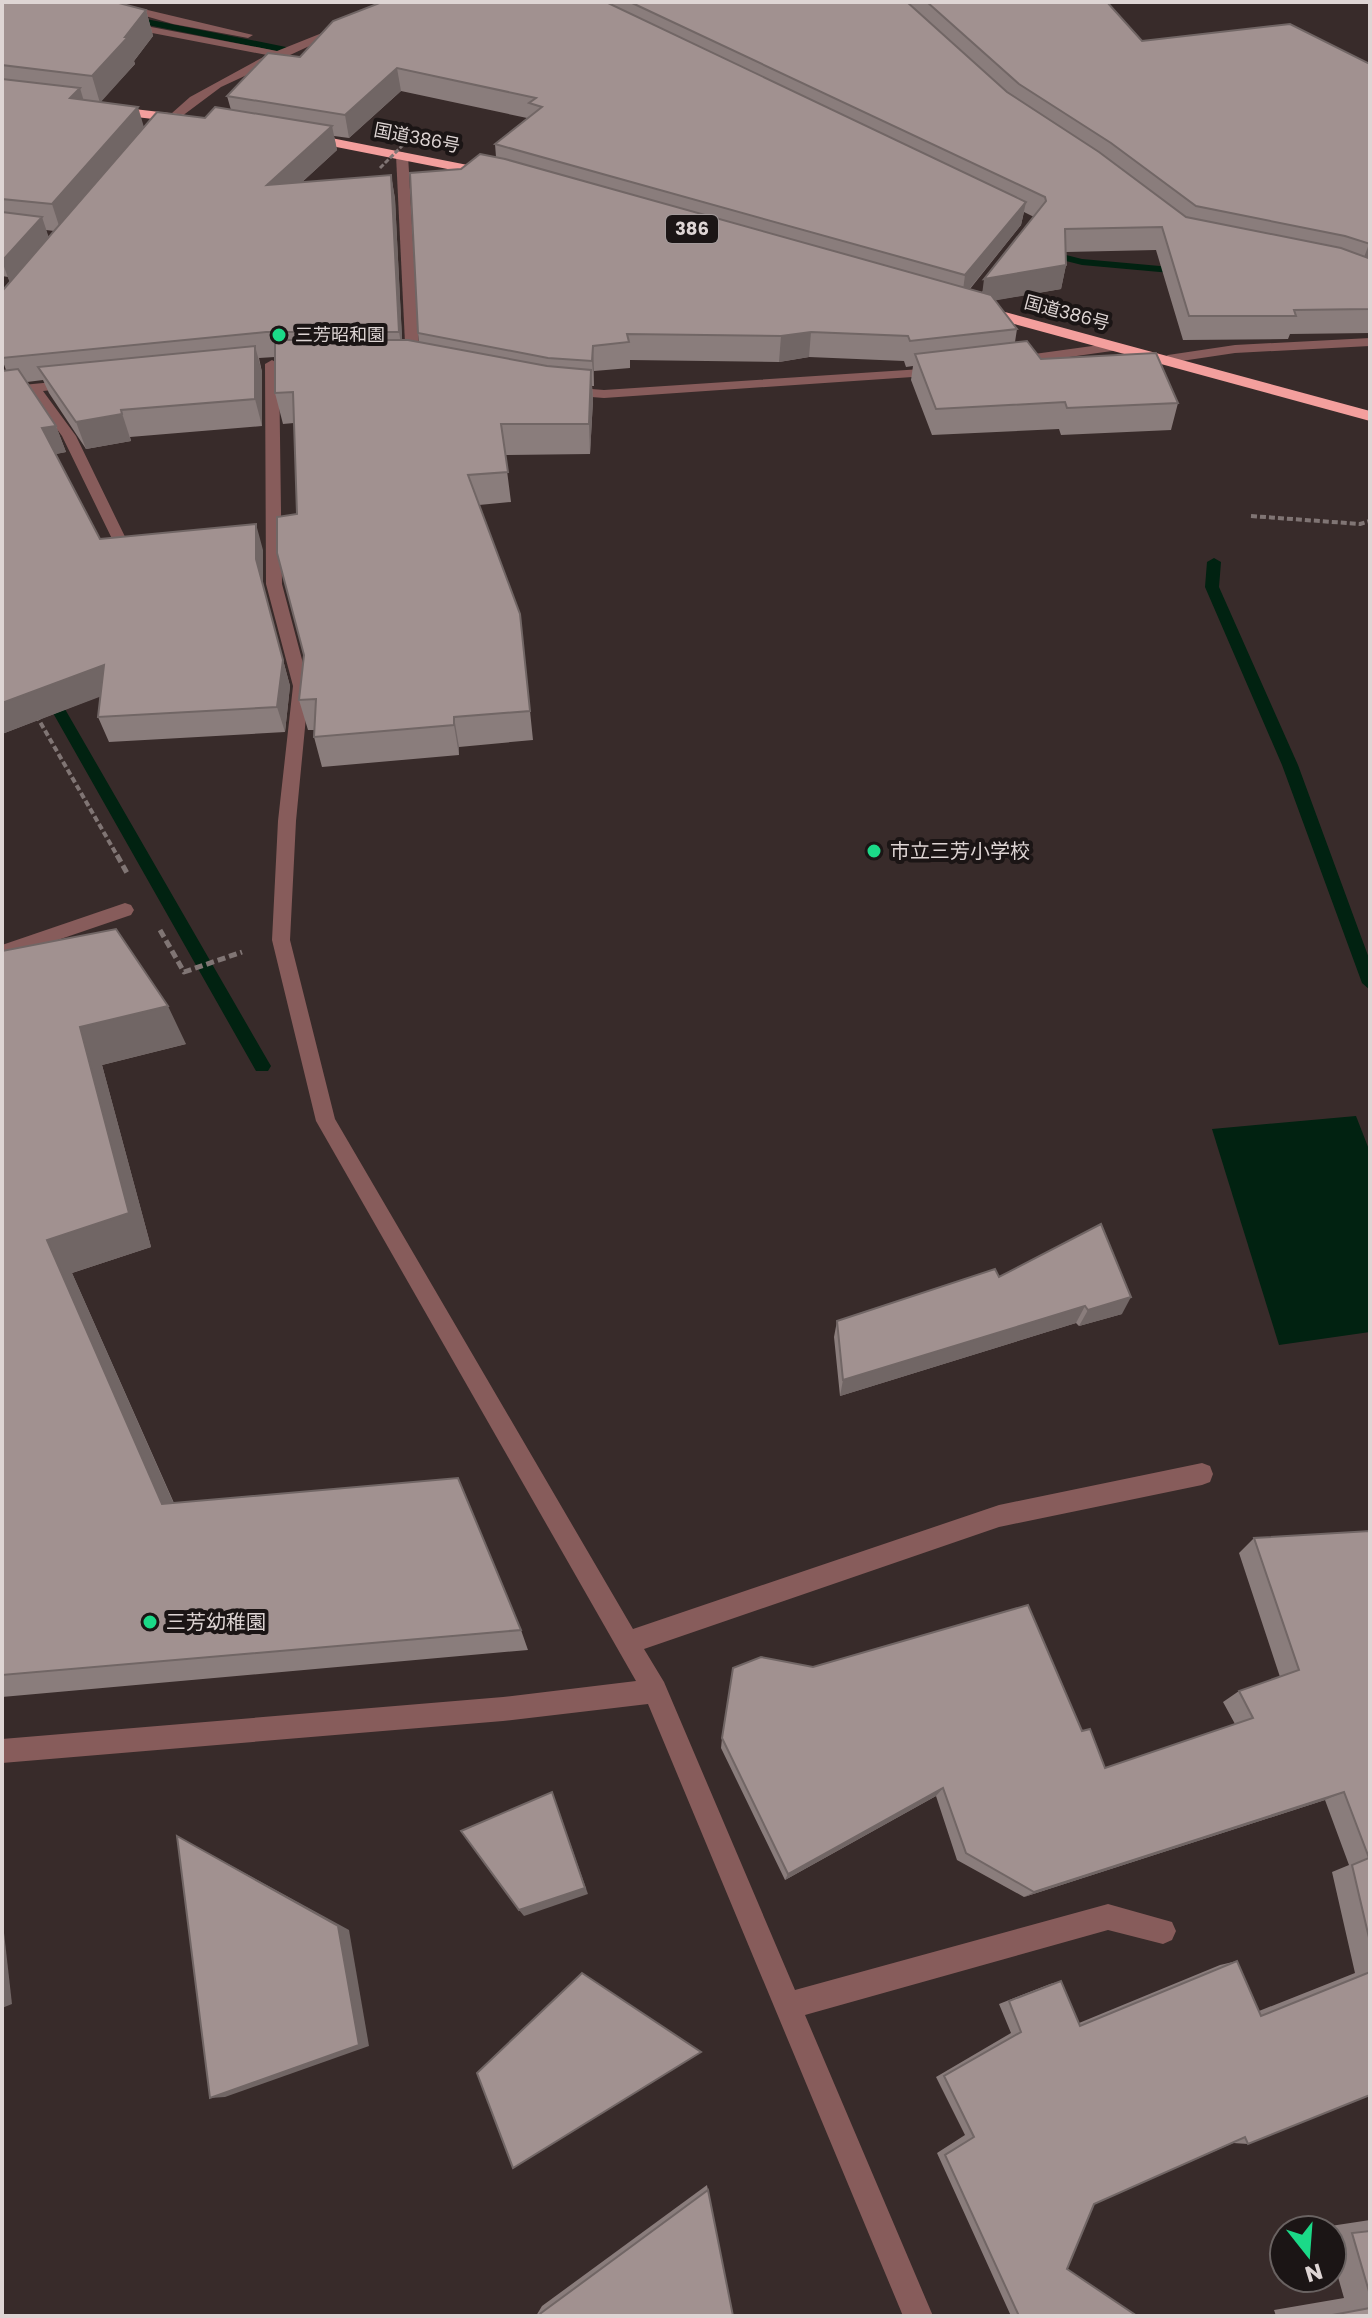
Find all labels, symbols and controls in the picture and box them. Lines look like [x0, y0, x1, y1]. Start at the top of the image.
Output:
street label: 国道386号 [372, 117, 462, 158]
road number: 386 [666, 215, 718, 243]
street label: 国道386号 [1022, 289, 1113, 336]
place label: 三芳昭和園 [295, 322, 385, 347]
marker: 三芳昭和園 [270, 326, 288, 344]
place label: 市立三芳小学校 [890, 837, 1030, 865]
marker: 市立三芳小学校 [865, 842, 883, 860]
place label: 三芳幼稚園 [166, 1608, 266, 1636]
marker: 三芳幼稚園 [141, 1613, 159, 1631]
north arrow [1268, 2214, 1348, 2294]
text: N [1301, 2255, 1326, 2290]

